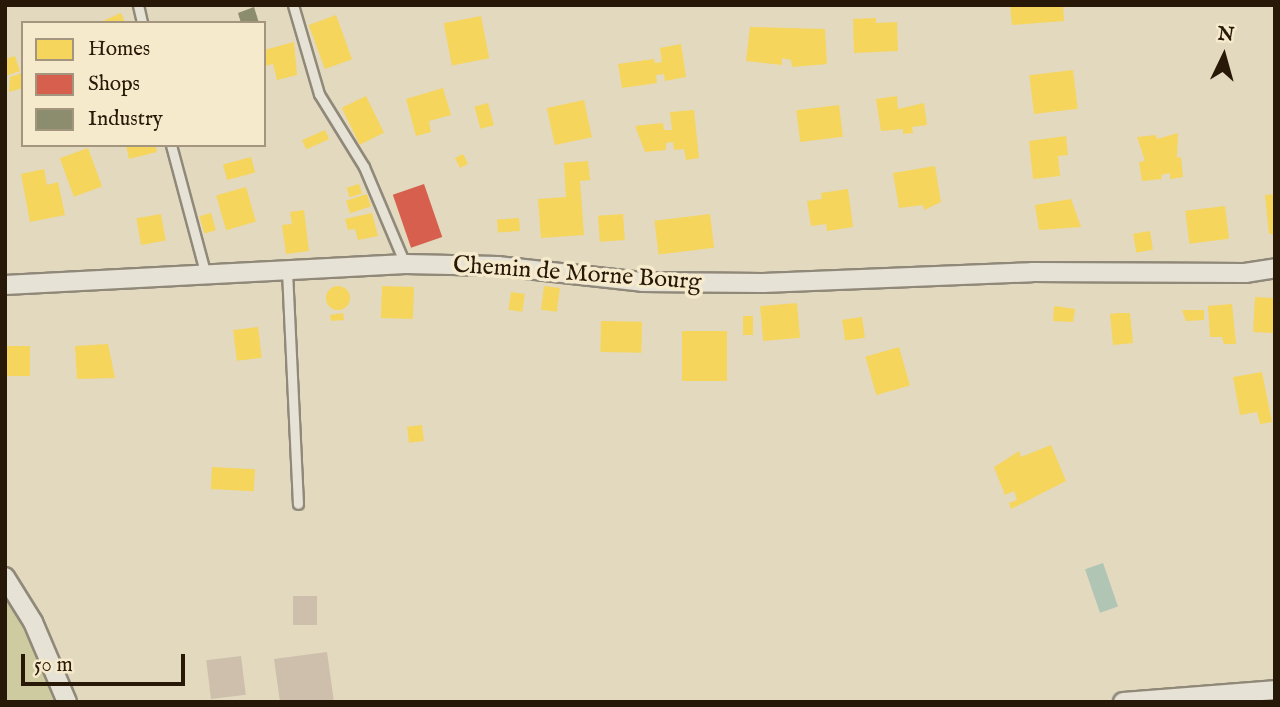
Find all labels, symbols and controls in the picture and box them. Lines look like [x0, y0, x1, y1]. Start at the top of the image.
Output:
legend [21, 21, 266, 147]
north arrow [1189, 21, 1259, 91]
text: N [1217, 22, 1235, 48]
text: Homes [88, 36, 150, 63]
text: Shops [88, 71, 140, 98]
text: Industry [88, 106, 163, 133]
street label: Chemin de Morne Bourg [452, 251, 702, 297]
scale bar [24, 640, 189, 684]
text: 50 m [34, 652, 73, 679]

